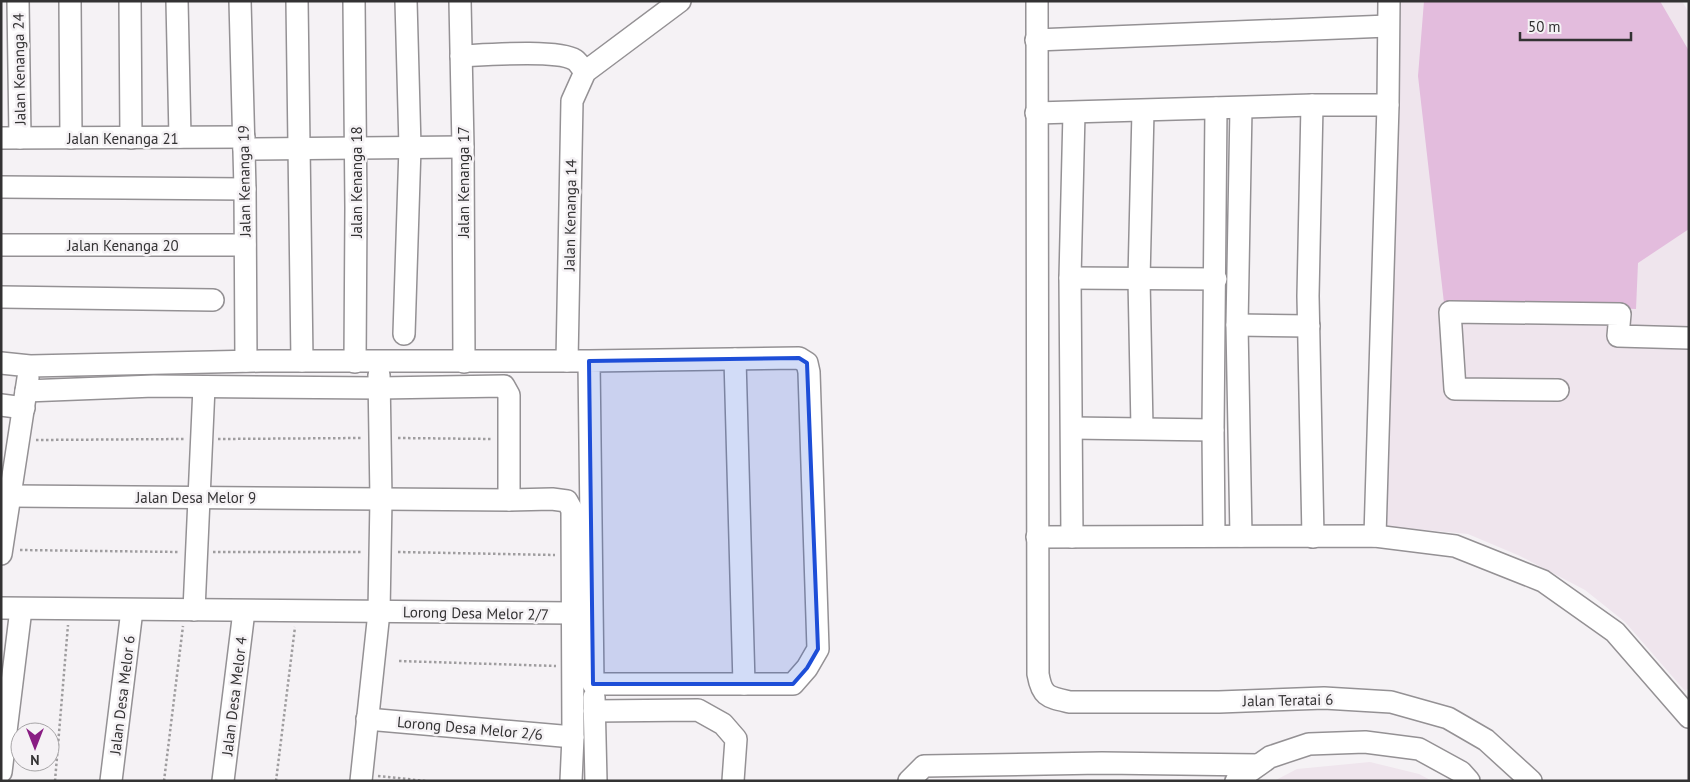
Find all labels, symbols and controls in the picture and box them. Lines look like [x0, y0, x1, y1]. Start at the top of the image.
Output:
scale bar [1520, 10, 1631, 42]
street label: Jalan Kenanga 24 [9, 13, 29, 126]
text: 50 m [1528, 17, 1561, 36]
street label: Jalan Kenanga 19 [234, 125, 254, 238]
street label: Jalan Kenanga 18 [347, 126, 366, 239]
street label: Jalan Kenanga 17 [454, 126, 473, 239]
street label: Jalan Kenanga 21 [66, 129, 179, 148]
street label: Jalan Kenanga 14 [560, 159, 580, 272]
street label: Jalan Kenanga 20 [66, 236, 179, 255]
street label: Jalan Desa Melor 9 [135, 488, 256, 507]
street label: Lorong Desa Melor 2/7 [403, 602, 549, 624]
street label: Jalan Desa Melor 6 [105, 634, 139, 757]
street label: Jalan Desa Melor 4 [217, 635, 251, 758]
street label: Jalan Teratai 6 [1242, 690, 1333, 710]
street label: Lorong Desa Melor 2/6 [396, 712, 544, 744]
north arrow [10, 722, 60, 772]
text: N [30, 751, 40, 769]

